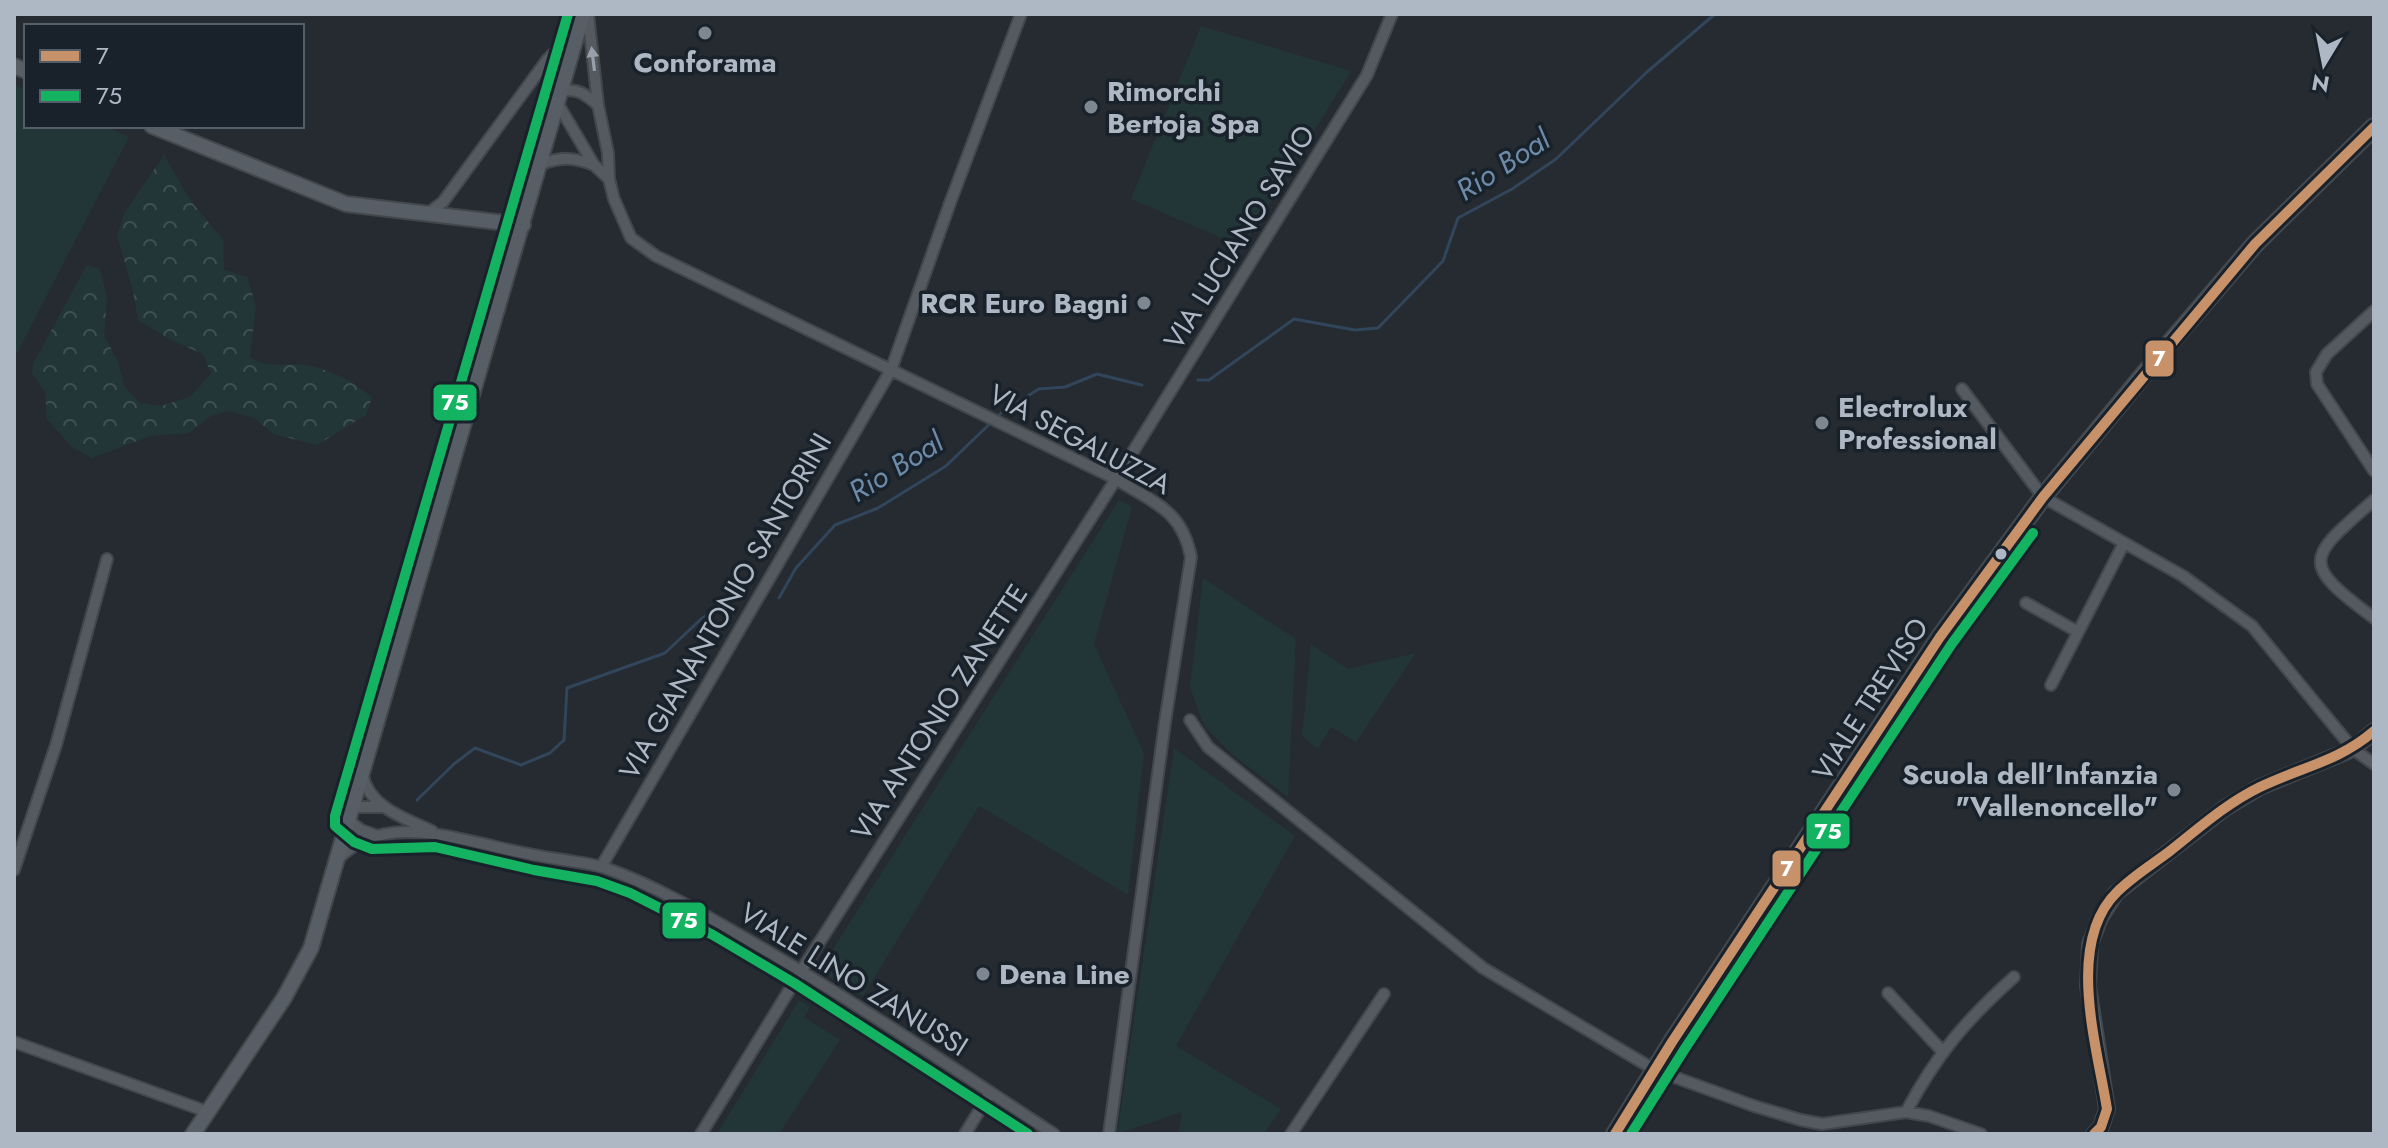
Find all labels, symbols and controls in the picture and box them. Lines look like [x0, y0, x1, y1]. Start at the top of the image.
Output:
legend [24, 24, 304, 128]
marker: Conforama [696, 24, 714, 42]
north arrow [2284, 24, 2364, 104]
text: 7 [96, 38, 109, 73]
place label: Conforama [633, 42, 777, 83]
one-way arrow [586, 46, 599, 71]
text: N [2309, 66, 2332, 101]
place label: Rimorchi Bertoja Spa [1107, 71, 1260, 144]
text: 75 [96, 78, 122, 113]
marker: Rimorchi Bertoja Spa [1082, 98, 1100, 116]
street label: VIA LUCIANO SAVIO [1154, 117, 1325, 357]
water label: Rio Boal [1447, 117, 1559, 211]
place label: RCR Euro Bagni [920, 283, 1128, 324]
marker: RCR Euro Bagni [1135, 294, 1153, 312]
line badge: 7 [2144, 339, 2175, 378]
text: 7 [2152, 342, 2166, 374]
street label: VIA SEGALUZZA [981, 374, 1179, 505]
line badge: 75 [432, 383, 478, 422]
text: 75 [441, 386, 469, 418]
place label: Electrolux Professional [1838, 387, 1997, 460]
marker: Electrolux Professional [1813, 414, 1831, 432]
water label: Rio Boal [840, 420, 952, 512]
street label: VIA GIANANTONIO SANTORINI [609, 425, 842, 787]
unlabelled marker [1993, 546, 2009, 562]
street label: VIA ANTONIO ZANETTE [841, 576, 1038, 849]
street label: VIALE TREVISO [1802, 610, 1939, 789]
place label: Scuola dell’Infanzia "Vallenoncello" [1902, 754, 2158, 827]
marker: Scuola dell’Infanzia "Vallenoncello" [2165, 781, 2183, 799]
line badge: 75 [1805, 812, 1851, 850]
text: 75 [1814, 815, 1842, 847]
line badge: 7 [1771, 849, 1802, 888]
text: 7 [1780, 852, 1794, 884]
street label: VIALE LINO ZANUSSI [732, 893, 976, 1066]
line badge: 75 [661, 901, 707, 940]
text: 75 [670, 904, 698, 936]
place label: Dena Line [999, 954, 1130, 995]
marker: Dena Line [974, 965, 992, 983]

